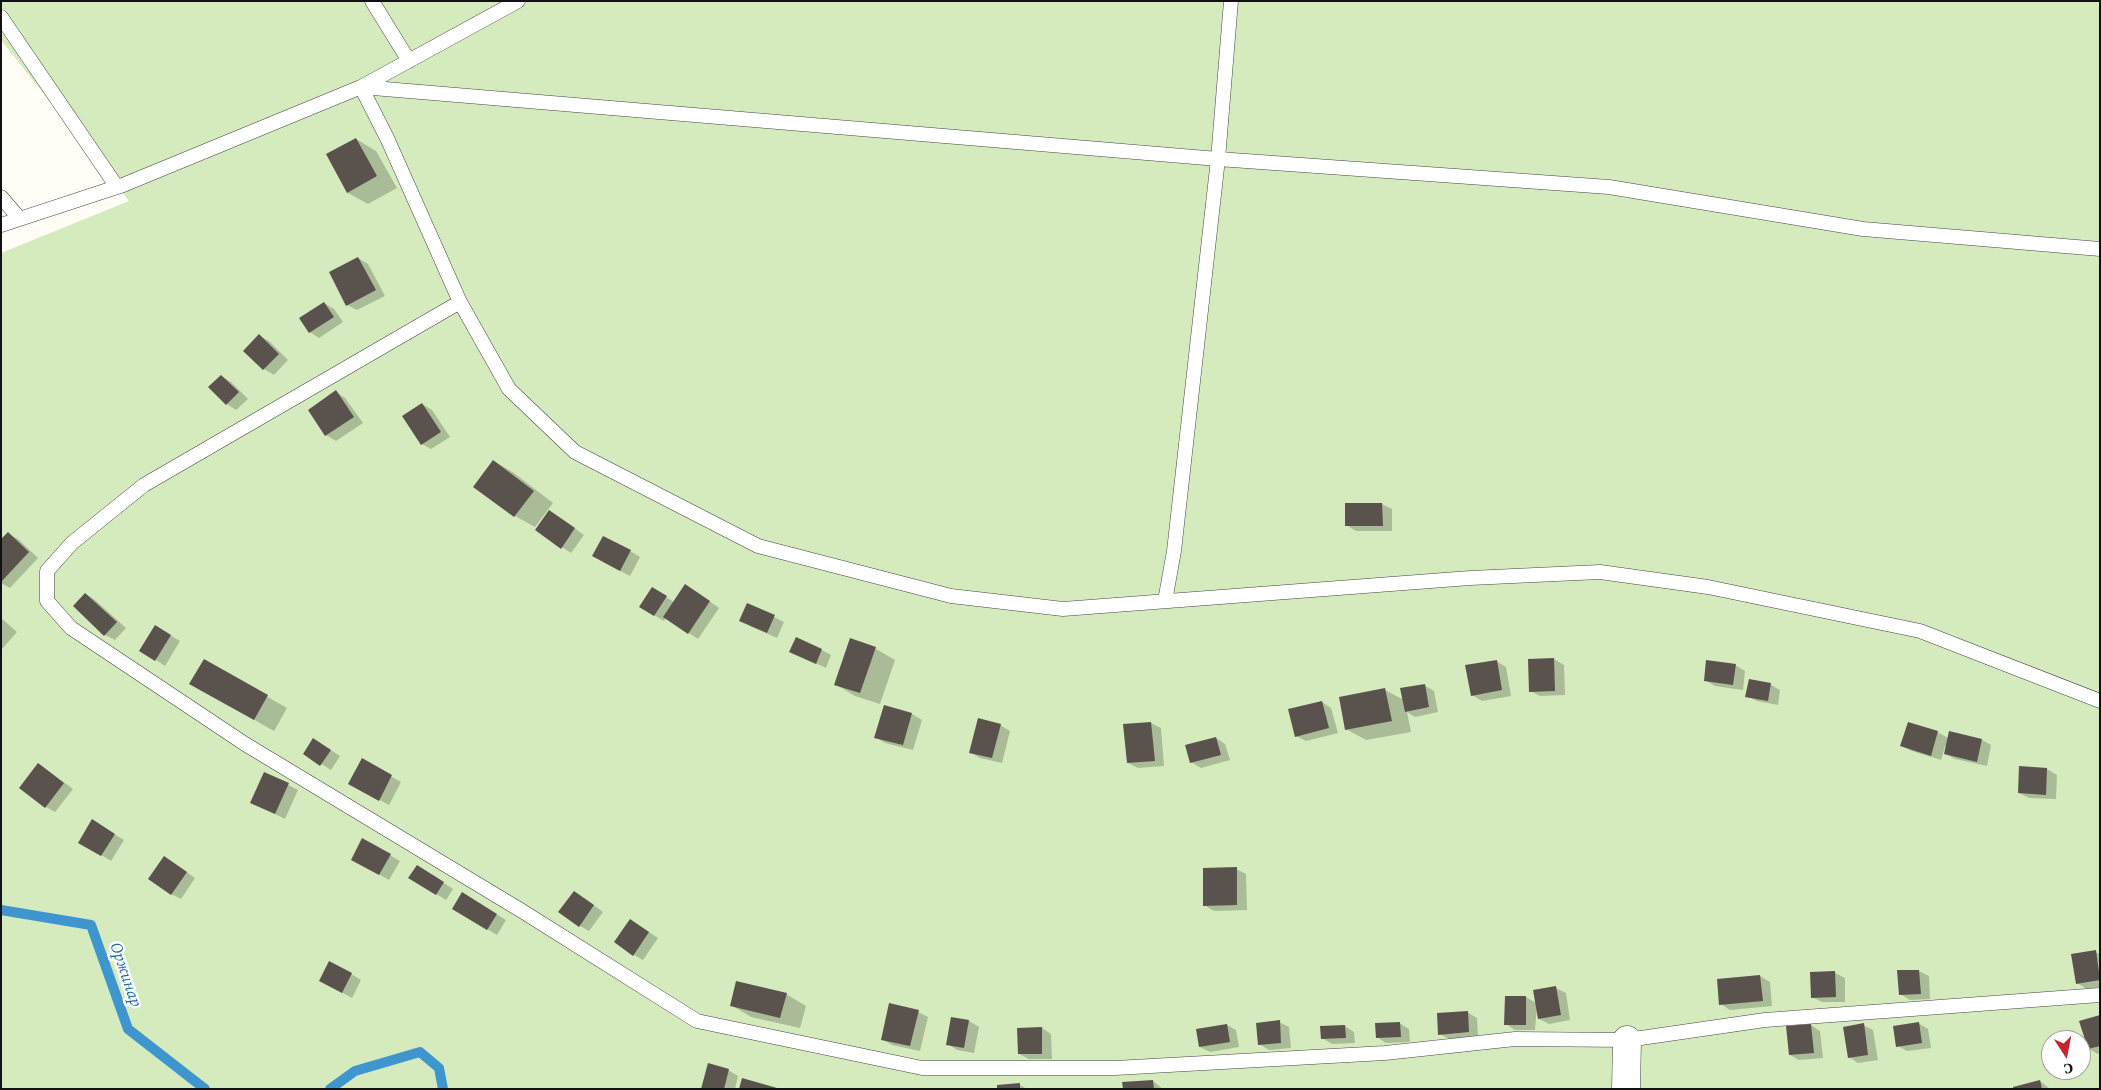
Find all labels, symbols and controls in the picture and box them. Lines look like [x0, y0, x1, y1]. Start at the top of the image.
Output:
water label: Оржинар [105, 940, 145, 1010]
north arrow [2041, 1030, 2091, 1080]
text: С [2062, 1058, 2075, 1079]

